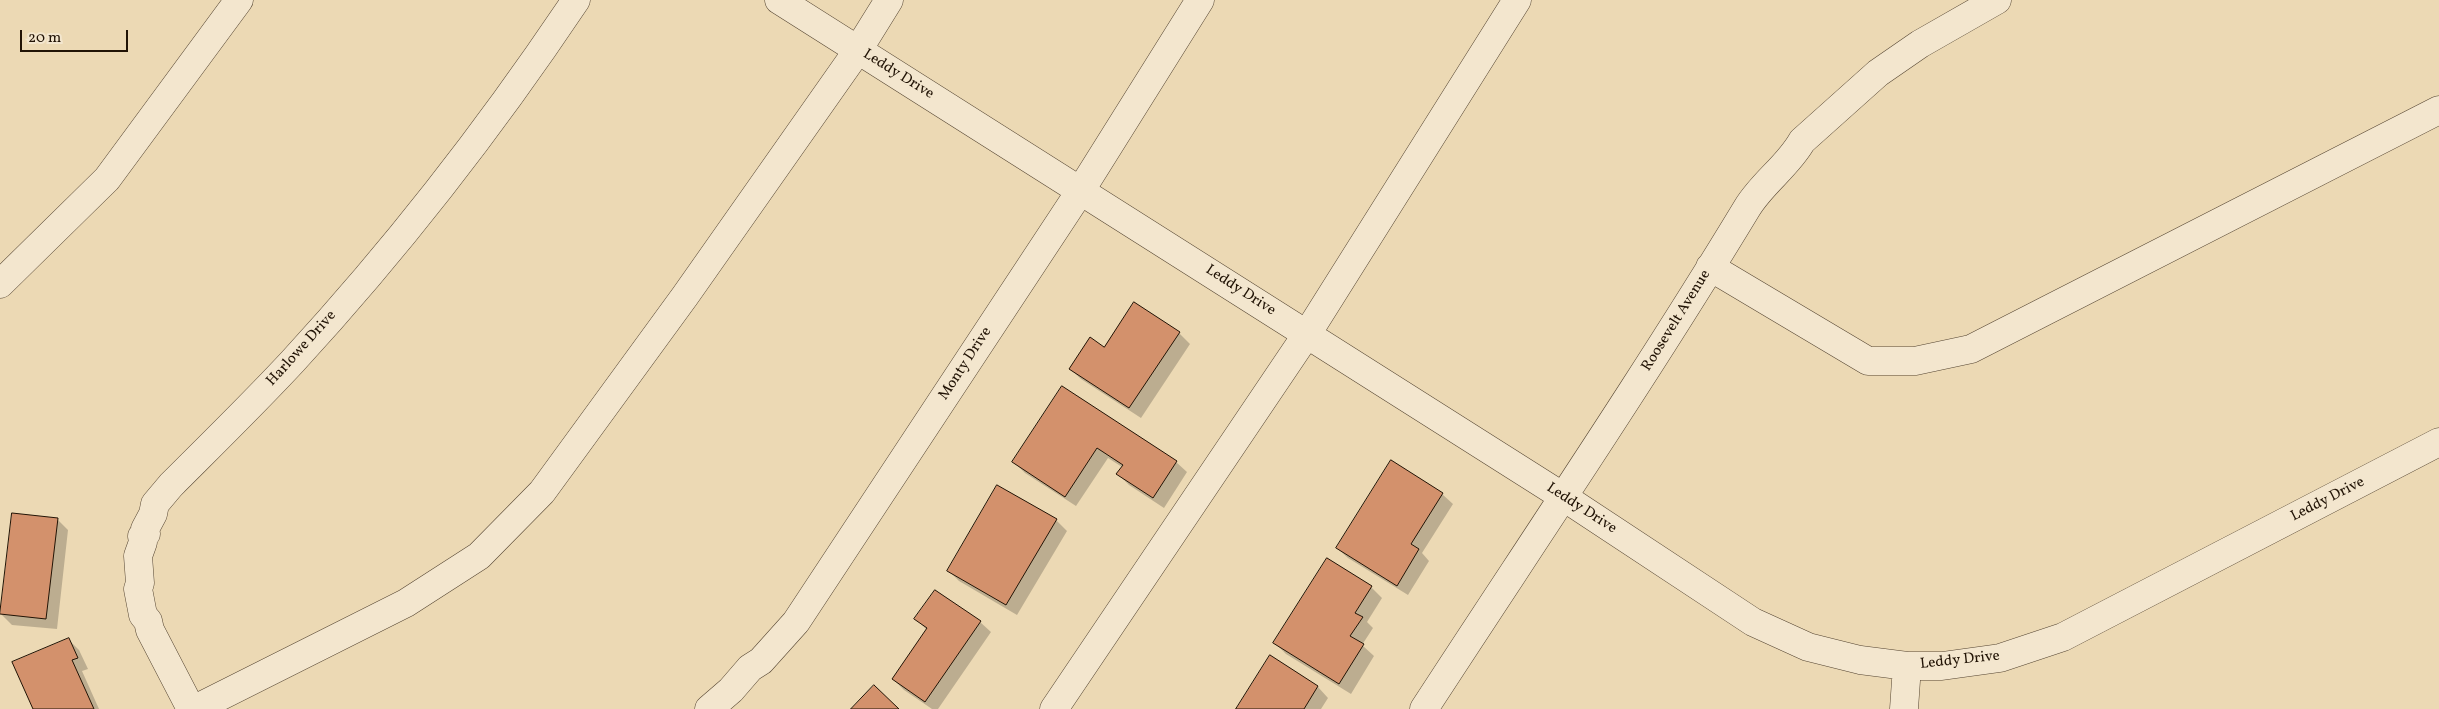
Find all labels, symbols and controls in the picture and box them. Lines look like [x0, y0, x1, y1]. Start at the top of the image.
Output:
scale bar [22, 20, 130, 52]
text: 20 m [28, 28, 61, 49]
street label: Leddy Drive [859, 46, 937, 104]
street label: Leddy Drive [1201, 262, 1279, 320]
street label: Roosevelt Avenue [1639, 267, 1715, 375]
street label: Harlowe Drive [263, 307, 341, 391]
street label: Monty Drive [936, 324, 996, 404]
street label: Leddy Drive [2288, 474, 2368, 526]
street label: Leddy Drive [1542, 480, 1620, 538]
street label: Leddy Drive [1919, 648, 2001, 674]

